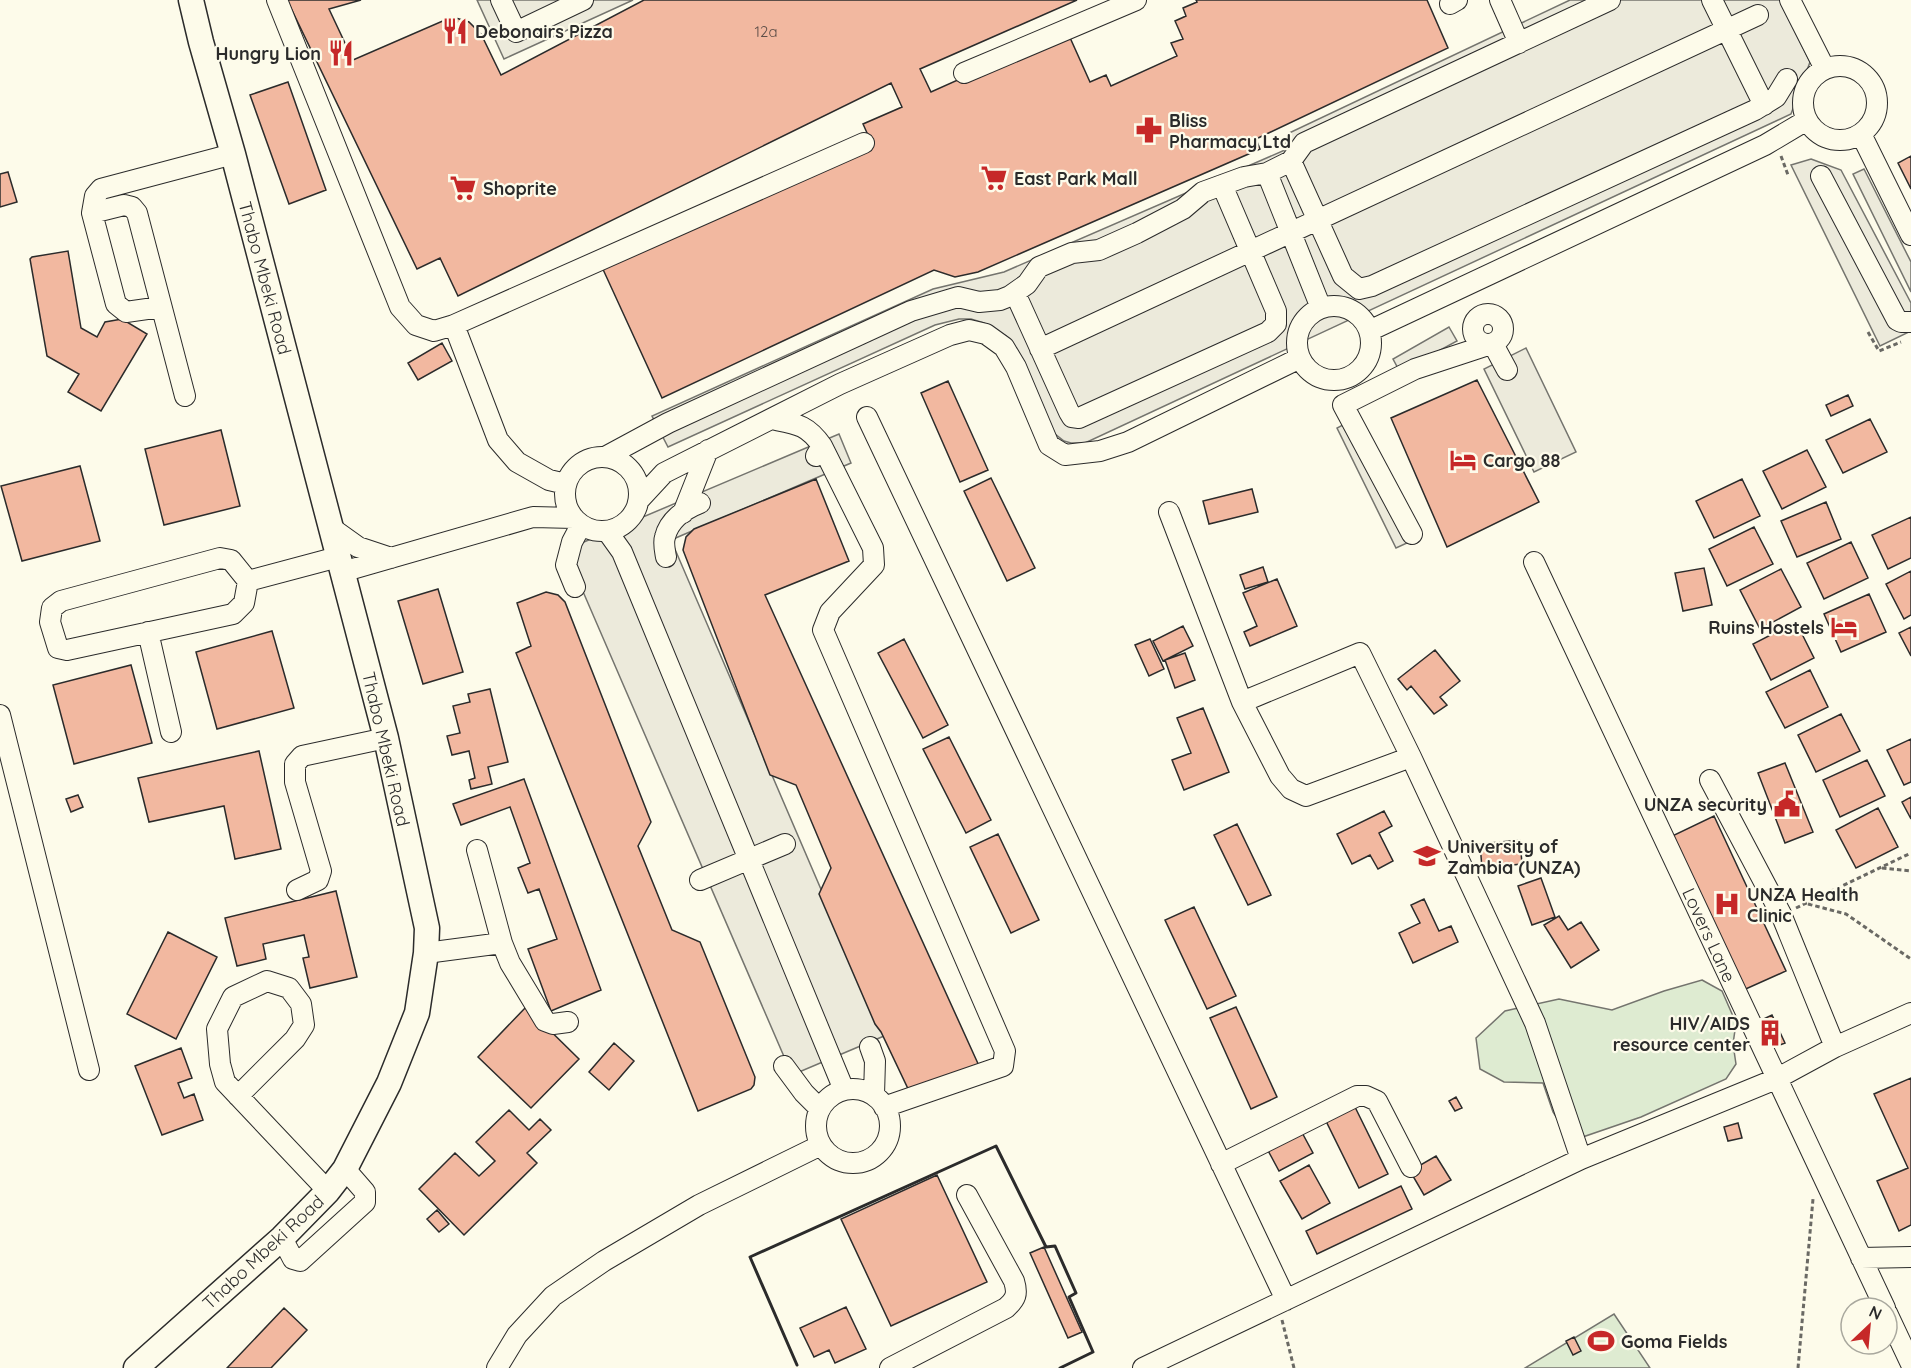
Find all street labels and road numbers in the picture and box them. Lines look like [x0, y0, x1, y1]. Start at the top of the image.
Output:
street label: Thabo Mbeki Road [233, 199, 297, 357]
street label: Thabo Mbeki Road [357, 670, 415, 828]
street label: Lovers Lane [1677, 884, 1741, 986]
street label: Thabo Mbeki Road [197, 1190, 329, 1314]

